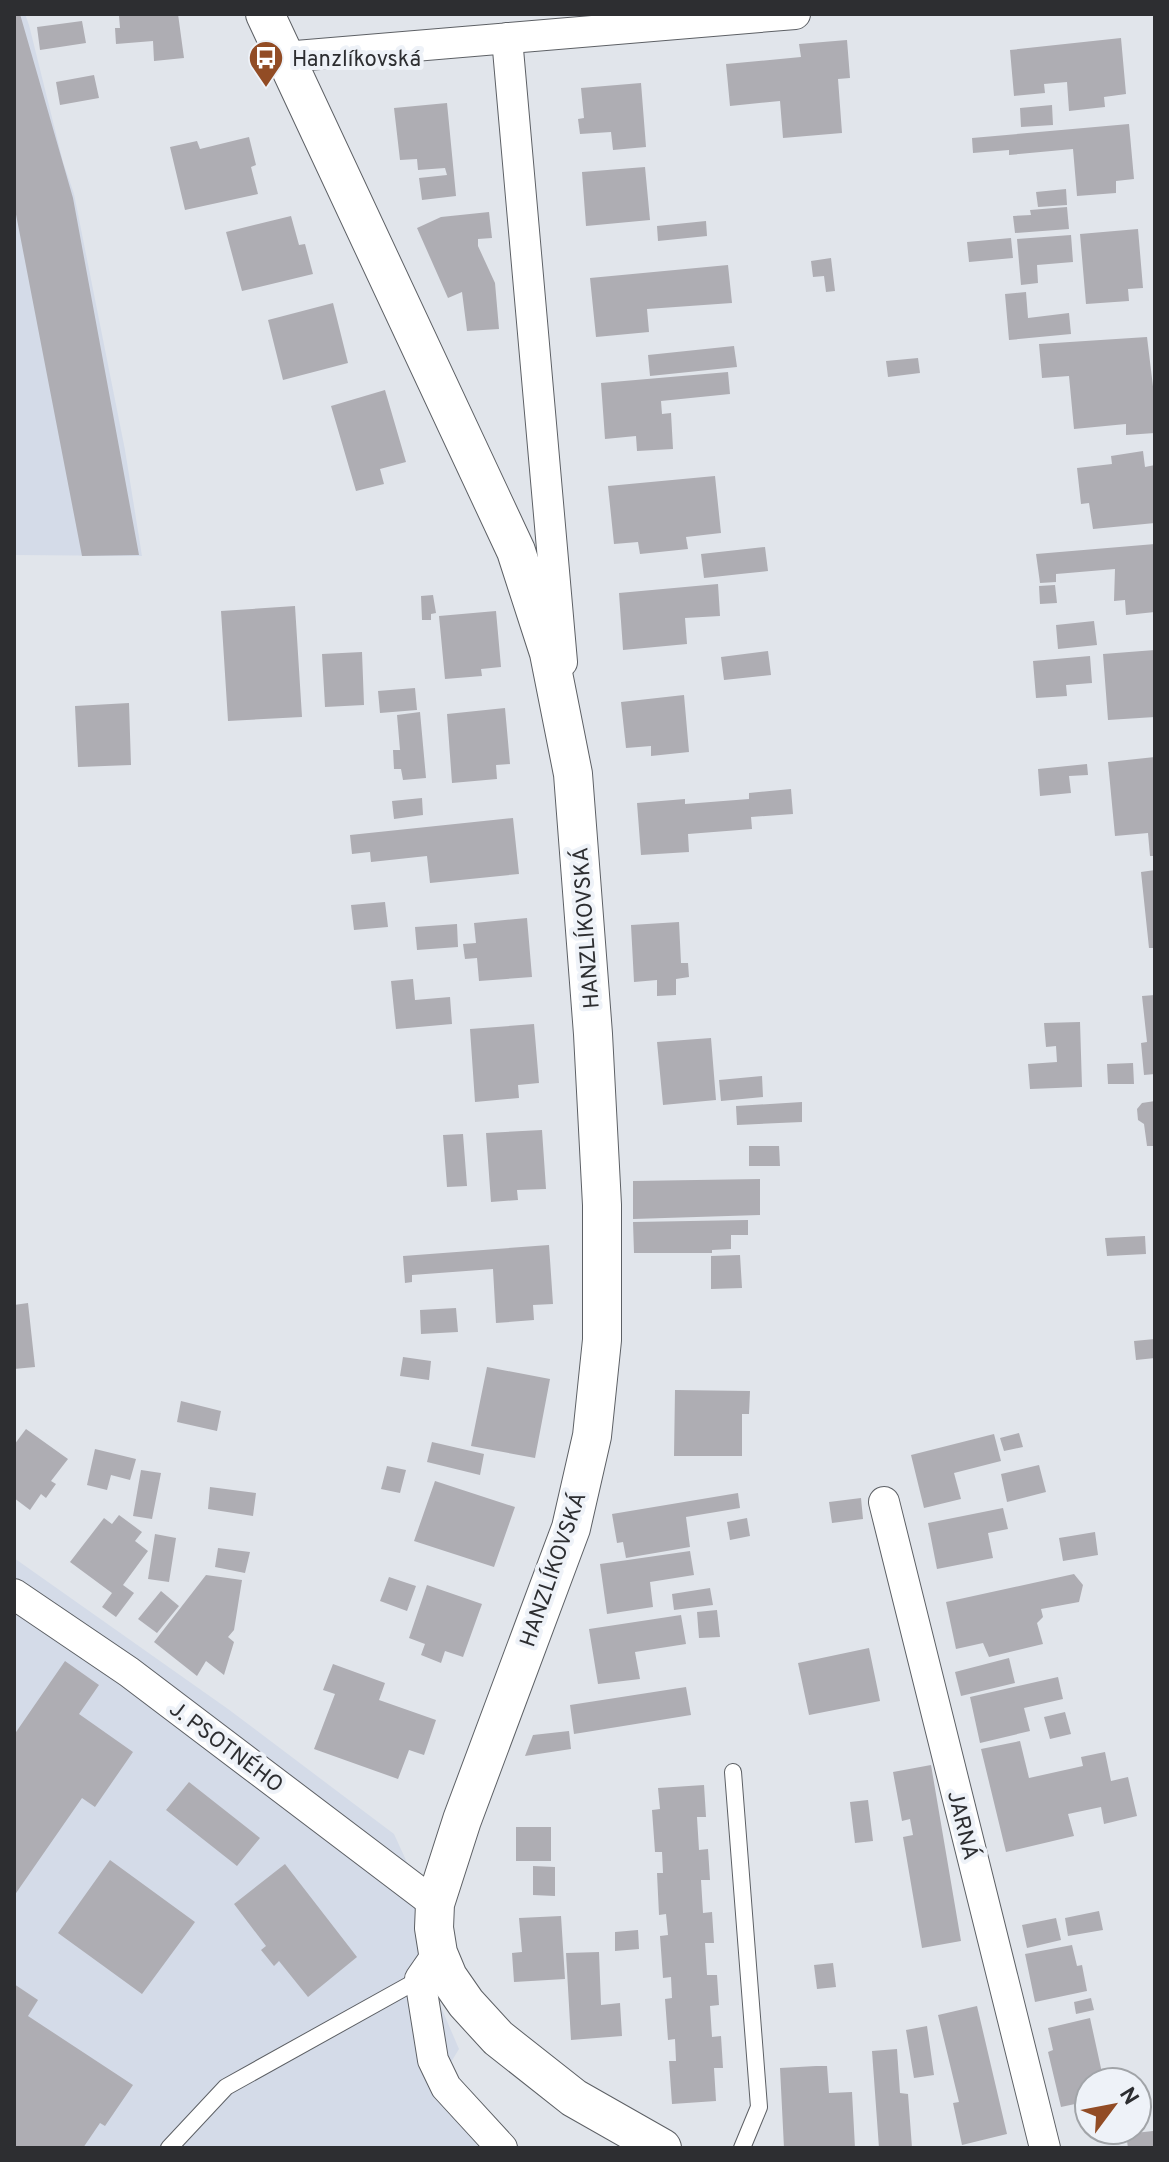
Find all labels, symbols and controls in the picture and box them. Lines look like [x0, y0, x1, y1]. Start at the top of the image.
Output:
bus stop icon: Hanzlíkovská [247, 39, 285, 89]
place label: Hanzlíkovská [292, 47, 421, 74]
street label: HANZLÍKOVSKÁ [566, 846, 607, 1010]
street label: HANZLÍKOVSKÁ [513, 1488, 594, 1651]
street label: J. PSOTNÉHO [163, 1695, 289, 1800]
street label: JARNÁ [940, 1788, 985, 1863]
north arrow [1073, 2066, 1153, 2146]
text: N [1112, 2083, 1143, 2111]

